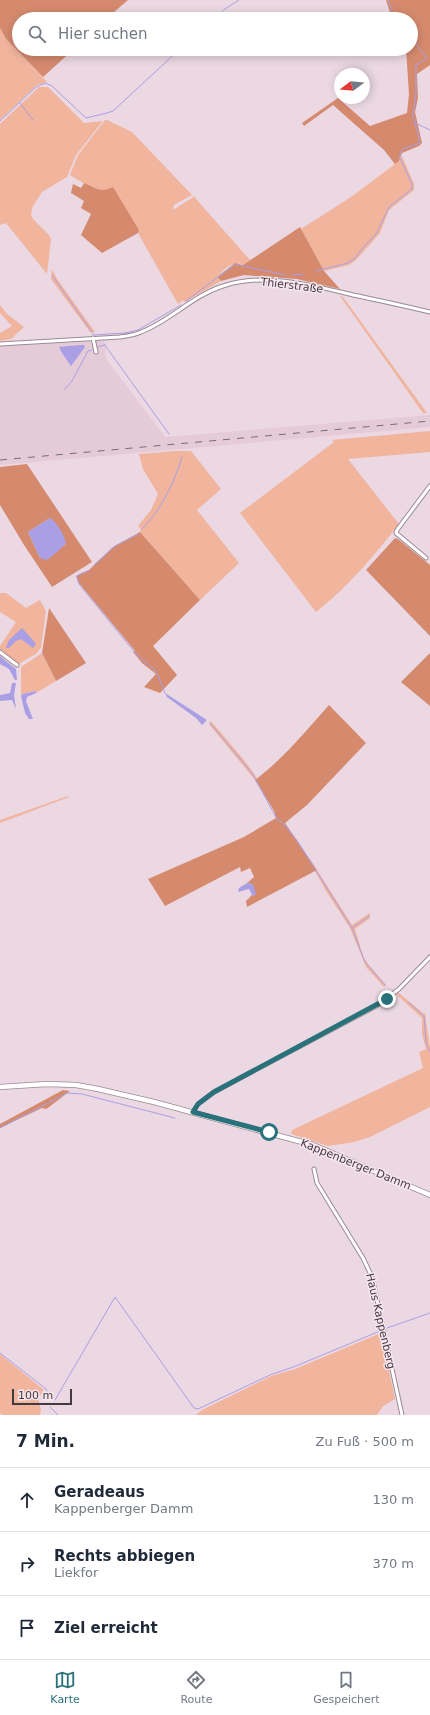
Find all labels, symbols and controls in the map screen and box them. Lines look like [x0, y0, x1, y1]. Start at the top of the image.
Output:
search box [12, 12, 418, 56]
icon: search [26, 23, 48, 45]
text: Hier suchen [58, 25, 147, 43]
north arrow [334, 68, 370, 104]
street label: Thierstraße [259, 275, 324, 296]
route end [378, 990, 396, 1008]
route start [260, 1123, 278, 1141]
street label: Kappenberger Damm [299, 1136, 413, 1193]
street label: Haus Kappenberg [363, 1272, 398, 1370]
scale bar [12, 1387, 72, 1406]
text: 100 m [18, 1389, 53, 1402]
text: 7 Min. [16, 1431, 75, 1451]
text: Zu Fuß · 500 m [316, 1434, 414, 1449]
text: Geradeaus [54, 1483, 145, 1501]
icon: ahead [16, 1489, 38, 1511]
text: 130 m [372, 1492, 414, 1507]
text: Kappenberger Damm [54, 1501, 193, 1516]
text: Rechts abbiegen [54, 1547, 195, 1565]
icon: right [16, 1553, 38, 1575]
text: 370 m [372, 1556, 414, 1571]
text: Liekfor [54, 1565, 98, 1580]
icon: arrive [16, 1617, 38, 1639]
text: Ziel erreicht [54, 1619, 158, 1637]
tab: Karte [50, 1669, 80, 1706]
tab: Route [180, 1669, 212, 1706]
tab: Gespeichert [313, 1669, 380, 1706]

